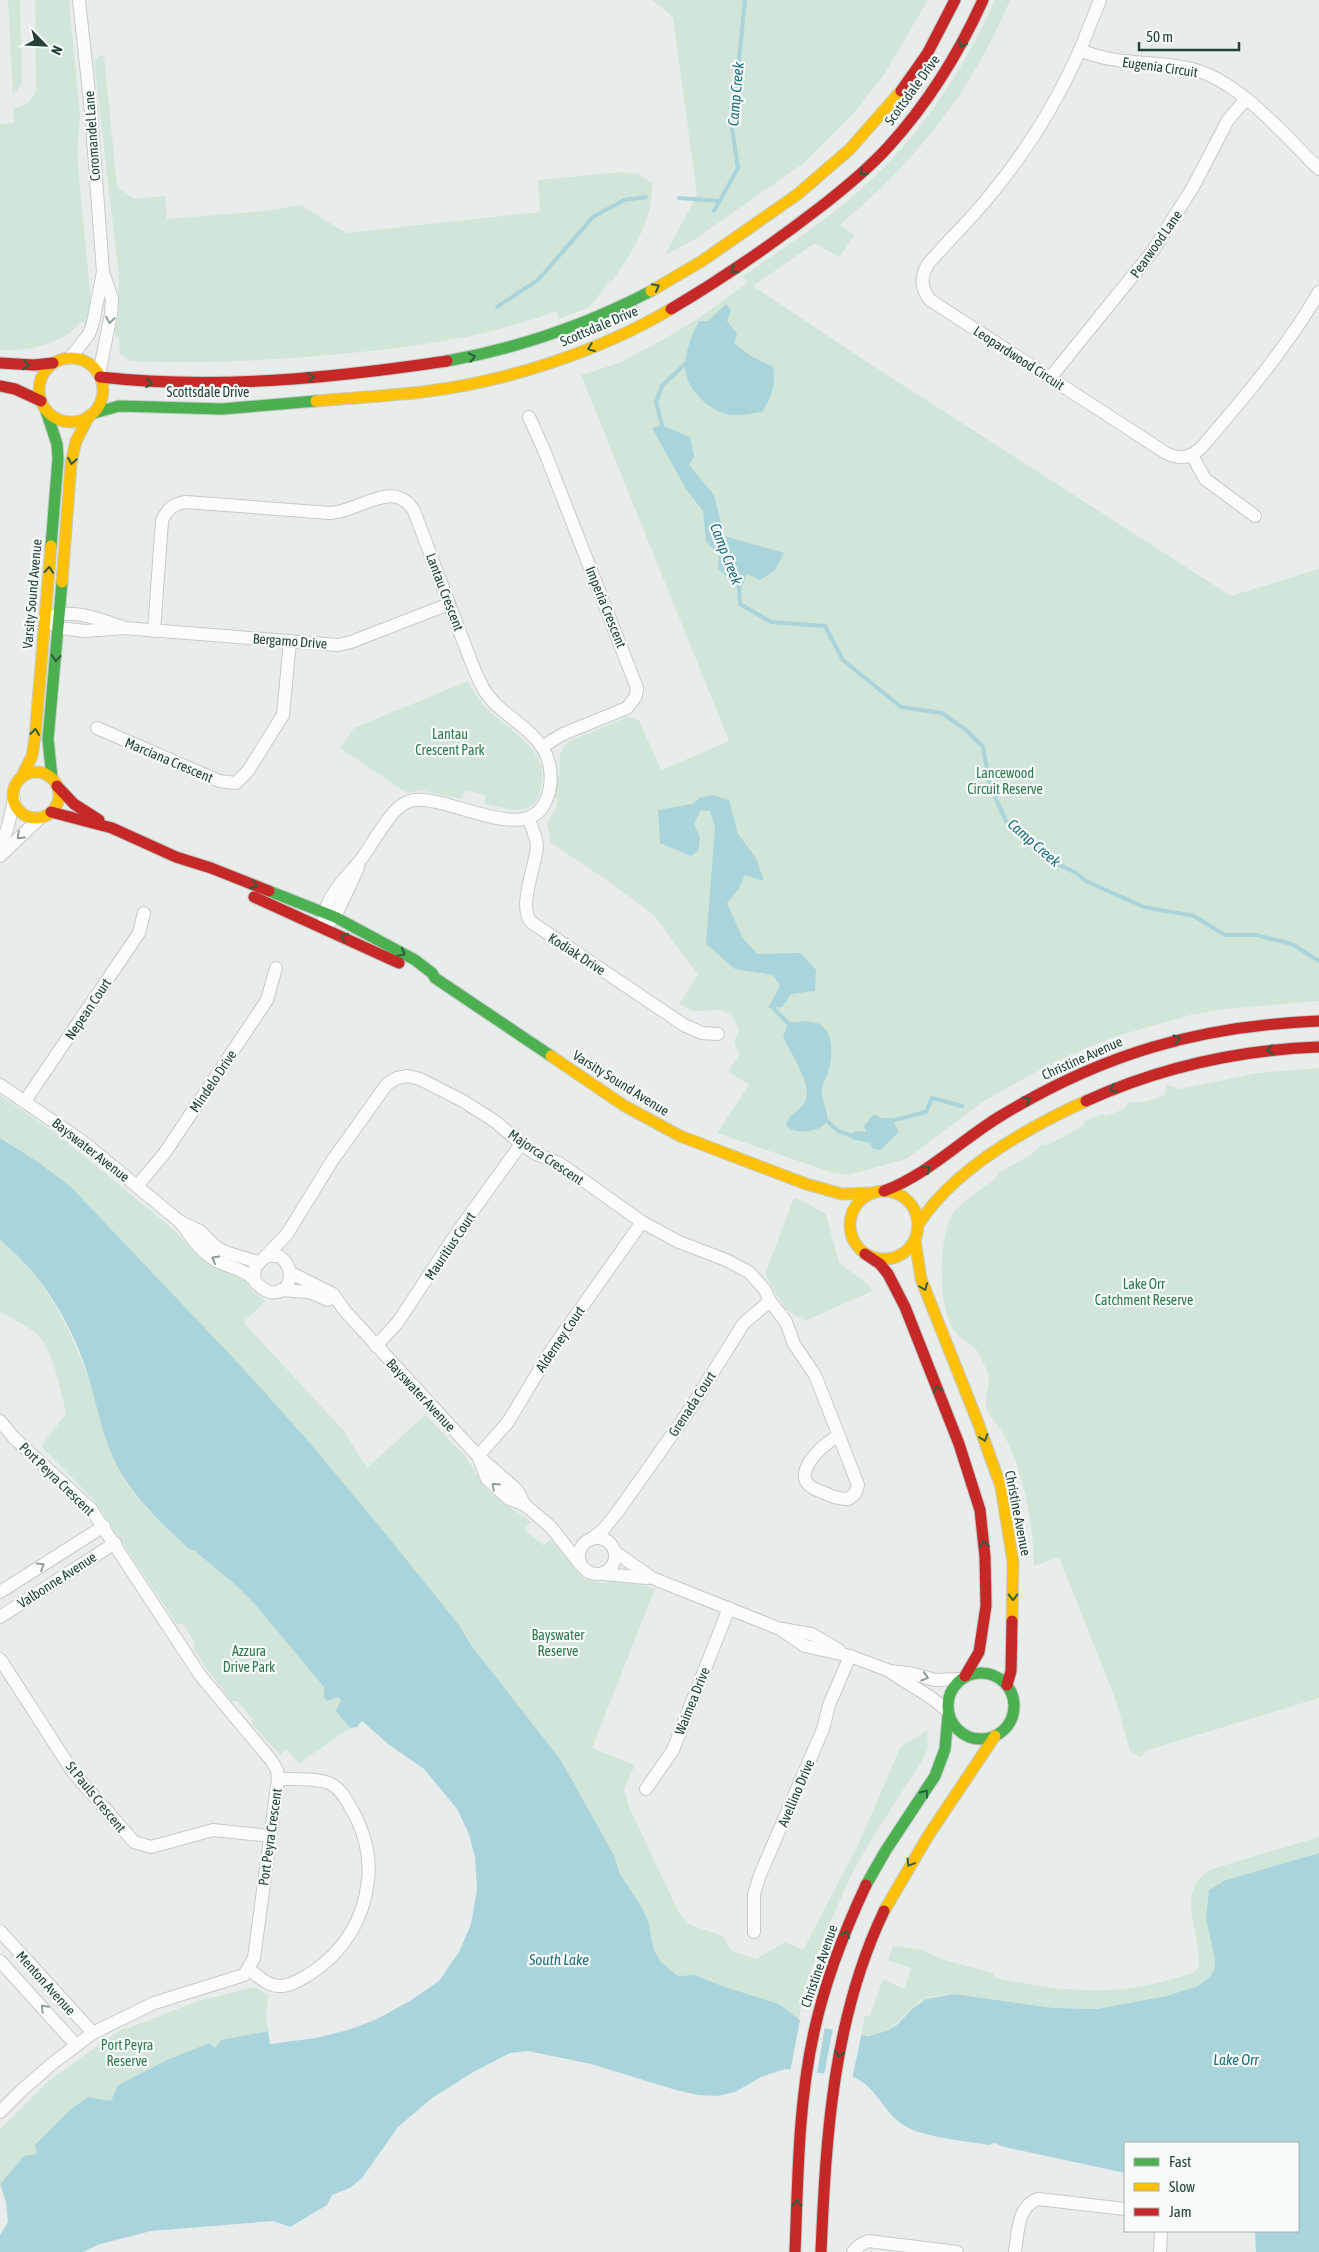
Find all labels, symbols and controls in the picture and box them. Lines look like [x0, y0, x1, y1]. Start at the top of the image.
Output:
north arrow [20, 20, 70, 70]
scale bar [1139, 20, 1239, 52]
text: 50 m [1146, 28, 1173, 45]
one-way arrow [958, 39, 968, 48]
text: N [48, 43, 66, 57]
street label: Scottsdale Drive [881, 52, 943, 128]
street label: Eugenia Circuit [1121, 54, 1199, 80]
water label: Camp Creek [724, 61, 747, 127]
street label: Coromandel Lane [81, 90, 103, 182]
one-way arrow [860, 166, 869, 175]
street label: Pearwood Lane [1127, 207, 1185, 281]
one-way arrow [730, 264, 739, 273]
one-way arrow [651, 283, 660, 293]
street label: Scottsdale Drive [558, 302, 640, 350]
one-way arrow [105, 316, 116, 324]
street label: Leopardwood Circuit [971, 323, 1067, 393]
one-way arrow [588, 342, 596, 352]
one-way arrow [468, 352, 477, 362]
one-way arrow [23, 359, 31, 370]
one-way arrow [307, 371, 315, 382]
one-way arrow [145, 377, 153, 388]
street label: Scottsdale Drive [167, 384, 249, 400]
one-way arrow [67, 457, 77, 465]
water label: Camp Creek [707, 521, 746, 587]
street label: Varsity Sound Avenue [19, 538, 45, 650]
street label: Lantau Crescent [423, 551, 467, 633]
street label: Imperia Crescent [582, 564, 630, 650]
one-way arrow [43, 566, 54, 574]
street label: Bergamo Drive [252, 630, 328, 652]
one-way arrow [51, 654, 62, 662]
park label: Lantau Crescent Park [415, 726, 485, 758]
one-way arrow [30, 728, 41, 736]
street label: Marciana Crescent [123, 734, 215, 786]
park label: Lancewood Circuit Reserve [967, 765, 1043, 797]
water label: Camp Creek [1004, 815, 1064, 870]
one-way arrow [17, 830, 26, 839]
one-way arrow [250, 879, 258, 889]
street label: Kodiak Drive [545, 930, 609, 978]
one-way arrow [340, 933, 349, 944]
one-way arrow [397, 946, 406, 956]
street label: Nepean Court [62, 975, 114, 1043]
street label: Christine Avenue [1039, 1033, 1125, 1083]
one-way arrow [1173, 1034, 1182, 1045]
one-way arrow [1266, 1044, 1274, 1055]
street label: Mindelo Drive [186, 1047, 240, 1115]
street label: Varsity Sound Avenue [570, 1047, 672, 1119]
one-way arrow [1109, 1083, 1118, 1094]
one-way arrow [1022, 1097, 1031, 1107]
street label: Bayswater Avenue [49, 1115, 133, 1185]
street label: Majorca Crescent [505, 1126, 587, 1188]
one-way arrow [921, 1165, 930, 1174]
street label: Mauritius Court [421, 1209, 479, 1283]
one-way arrow [211, 1256, 220, 1266]
park label: Lake Orr Catchment Reserve [1095, 1276, 1193, 1308]
one-way arrow [918, 1282, 928, 1291]
street label: Alderney Court [532, 1303, 588, 1375]
street label: Bayswater Avenue [383, 1355, 459, 1435]
street label: Grenada Court [665, 1369, 719, 1439]
one-way arrow [933, 1385, 944, 1394]
one-way arrow [978, 1433, 988, 1442]
street label: Port Peyra Crescent [16, 1439, 98, 1519]
street label: Christine Avenue [1002, 1469, 1034, 1557]
one-way arrow [492, 1483, 501, 1492]
one-way arrow [979, 1540, 990, 1548]
street label: Valbonne Avenue [15, 1549, 99, 1611]
one-way arrow [36, 1563, 45, 1573]
one-way arrow [1008, 1594, 1018, 1601]
park label: Bayswater Reserve [532, 1627, 585, 1659]
park label: Azzura Drive Park [223, 1643, 275, 1675]
street label: Waimea Drive [671, 1665, 713, 1737]
one-way arrow [920, 1672, 928, 1682]
street label: Avellino Drive [775, 1757, 817, 1829]
street label: St Pauls Crescent [63, 1758, 129, 1836]
street label: Port Peyra Crescent [255, 1787, 285, 1887]
one-way arrow [919, 1789, 928, 1799]
one-way arrow [906, 1858, 916, 1867]
street label: Christine Avenue [797, 1923, 841, 2009]
one-way arrow [839, 1930, 850, 1939]
street label: Menton Avenue [13, 1948, 79, 2018]
water label: South Lake [528, 1951, 589, 1968]
one-way arrow [41, 2005, 50, 2014]
park label: Port Peyra Reserve [101, 2037, 153, 2069]
one-way arrow [835, 2050, 845, 2059]
water label: Lake Orr [1213, 2051, 1259, 2068]
legend [1124, 2142, 1299, 2232]
text: Fast [1169, 2153, 1191, 2170]
text: Slow [1169, 2178, 1195, 2195]
one-way arrow [792, 2199, 802, 2207]
text: Jam [1169, 2203, 1192, 2220]

